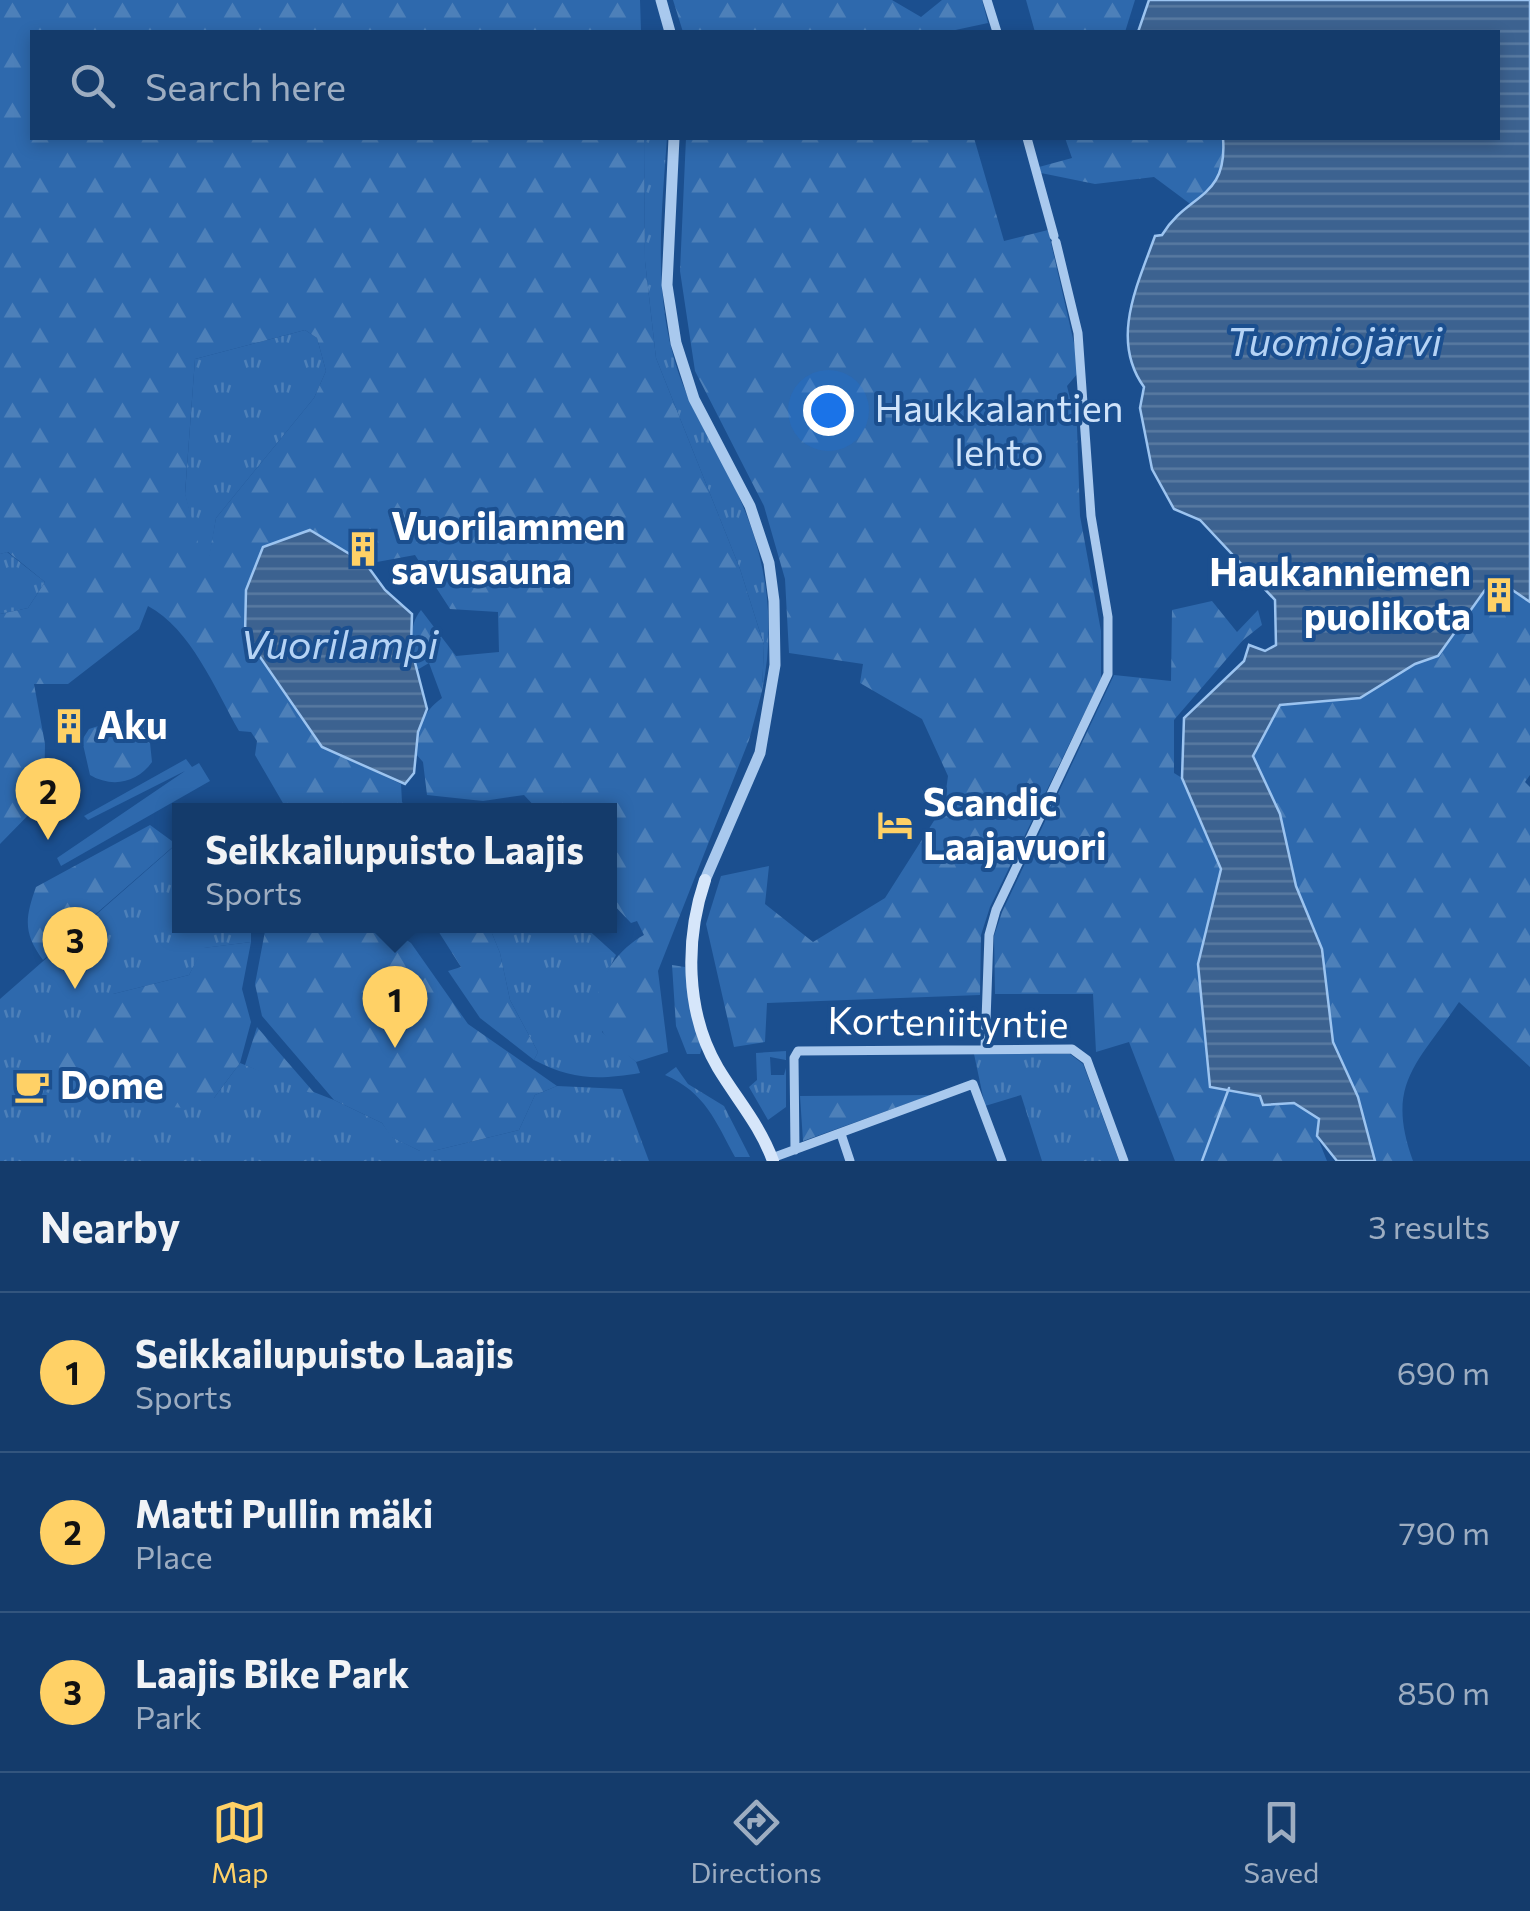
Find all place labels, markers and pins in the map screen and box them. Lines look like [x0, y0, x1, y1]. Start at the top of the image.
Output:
place label: Vuorilammen savusauna [391, 501, 625, 592]
building icon: Vuorilammen savusauna [344, 530, 382, 568]
place label: Haukanniemen puolikota [1209, 547, 1471, 638]
building icon: Haukanniemen puolikota [1480, 576, 1518, 614]
place label: Aku [97, 700, 168, 747]
building icon: Aku [50, 707, 88, 745]
pin: 2 [15, 758, 80, 840]
place label: Scandic Laajavuori [923, 777, 1106, 868]
hotel icon: Scandic Laajavuori [876, 806, 914, 844]
pin: 3 [42, 906, 108, 989]
pin: 1 [362, 966, 428, 1048]
place label: Dome [60, 1060, 164, 1107]
cafe icon: Dome [13, 1067, 51, 1105]

